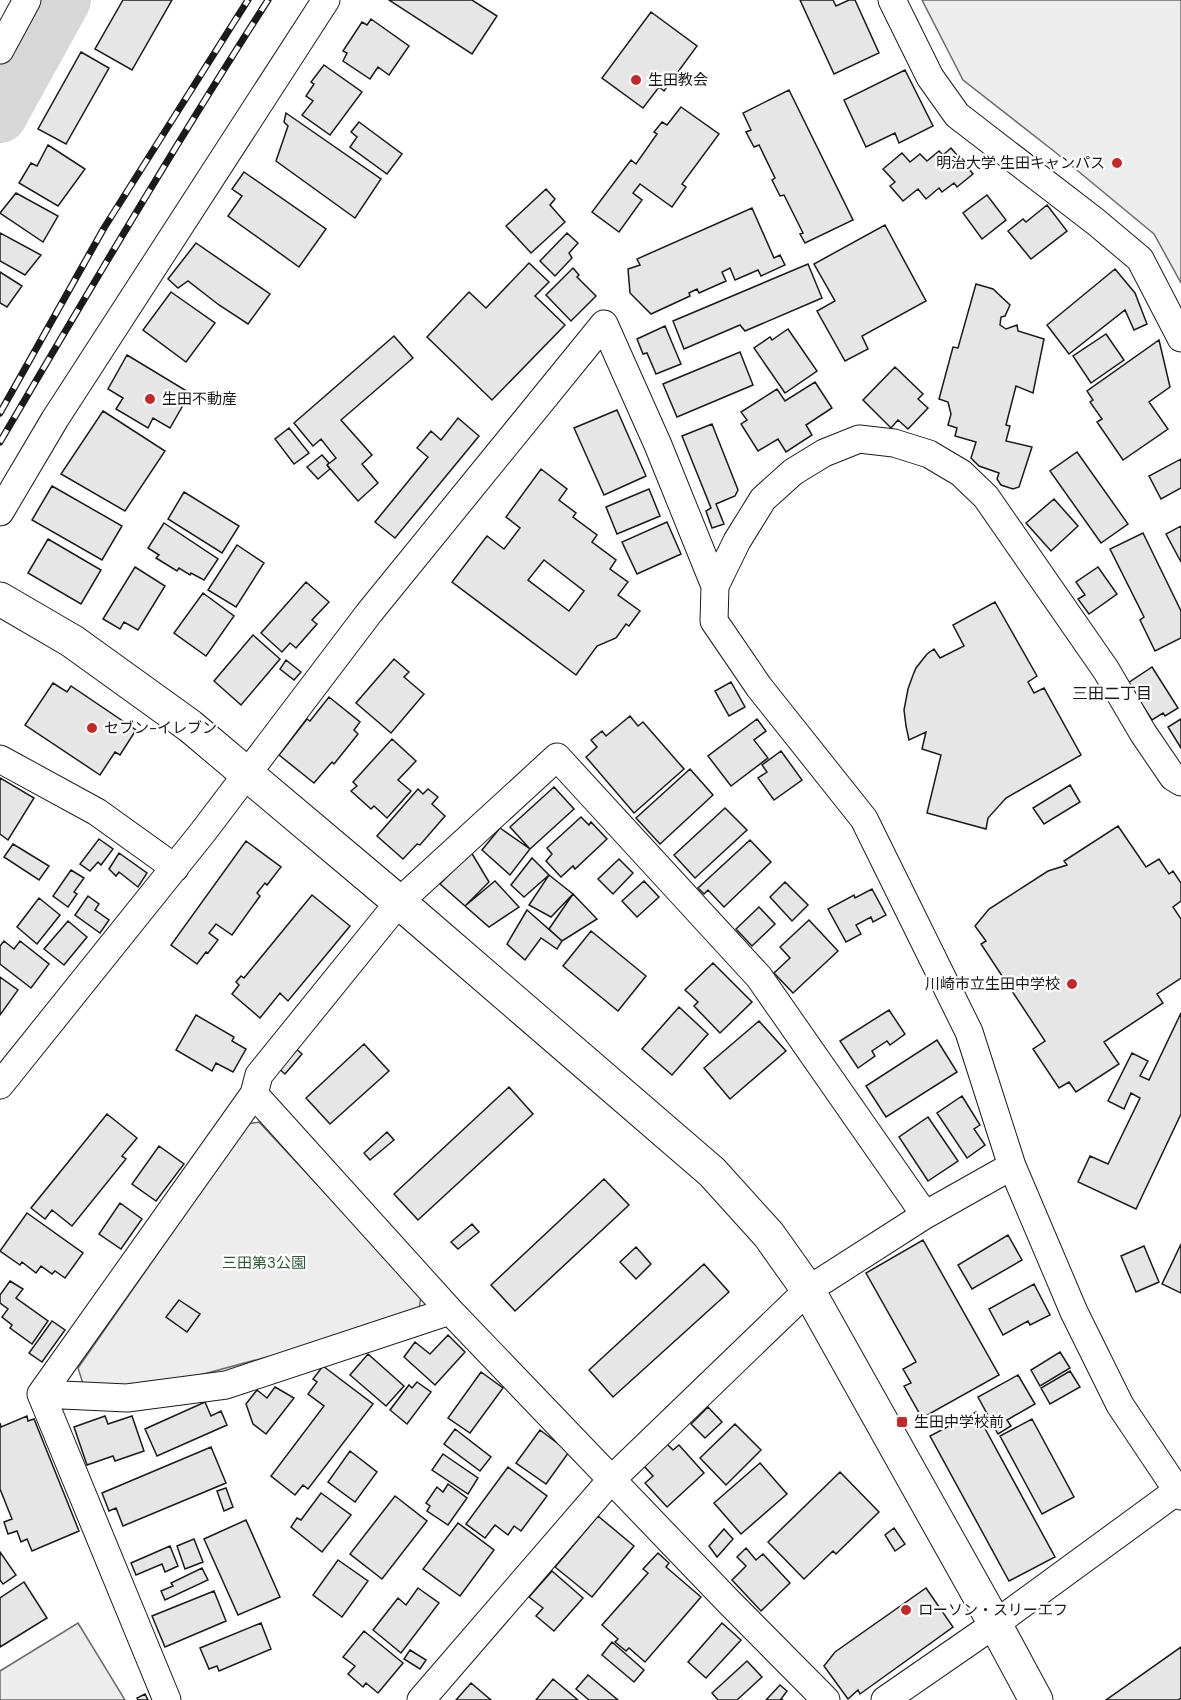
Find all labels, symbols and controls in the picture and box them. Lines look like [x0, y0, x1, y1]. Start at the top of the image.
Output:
place label: 生田教会 [648, 70, 708, 90]
marker: 生田教会 [629, 73, 643, 87]
place label: 明治大学 生田キャンパス [936, 153, 1105, 173]
marker: 明治大学 生田キャンパス [1110, 156, 1124, 170]
place label: 生田不動産 [162, 389, 237, 409]
marker: 生田不動産 [143, 392, 157, 406]
district label: 三田二丁目 [1072, 683, 1152, 704]
place label: セブン-イレブン [104, 718, 217, 738]
marker: セブン-イレブン [85, 721, 99, 735]
place label: 川崎市立生田中学校 [925, 974, 1060, 994]
marker: 川崎市立生田中学校 [1065, 977, 1079, 991]
park label: 三田第3公園 [222, 1253, 306, 1273]
place label: 生田中学校前 [914, 1412, 1004, 1432]
marker: 生田中学校前 [895, 1415, 909, 1429]
place label: ローソン・スリーエフ [918, 1600, 1068, 1620]
marker: ローソン・スリーエフ [899, 1603, 913, 1617]

